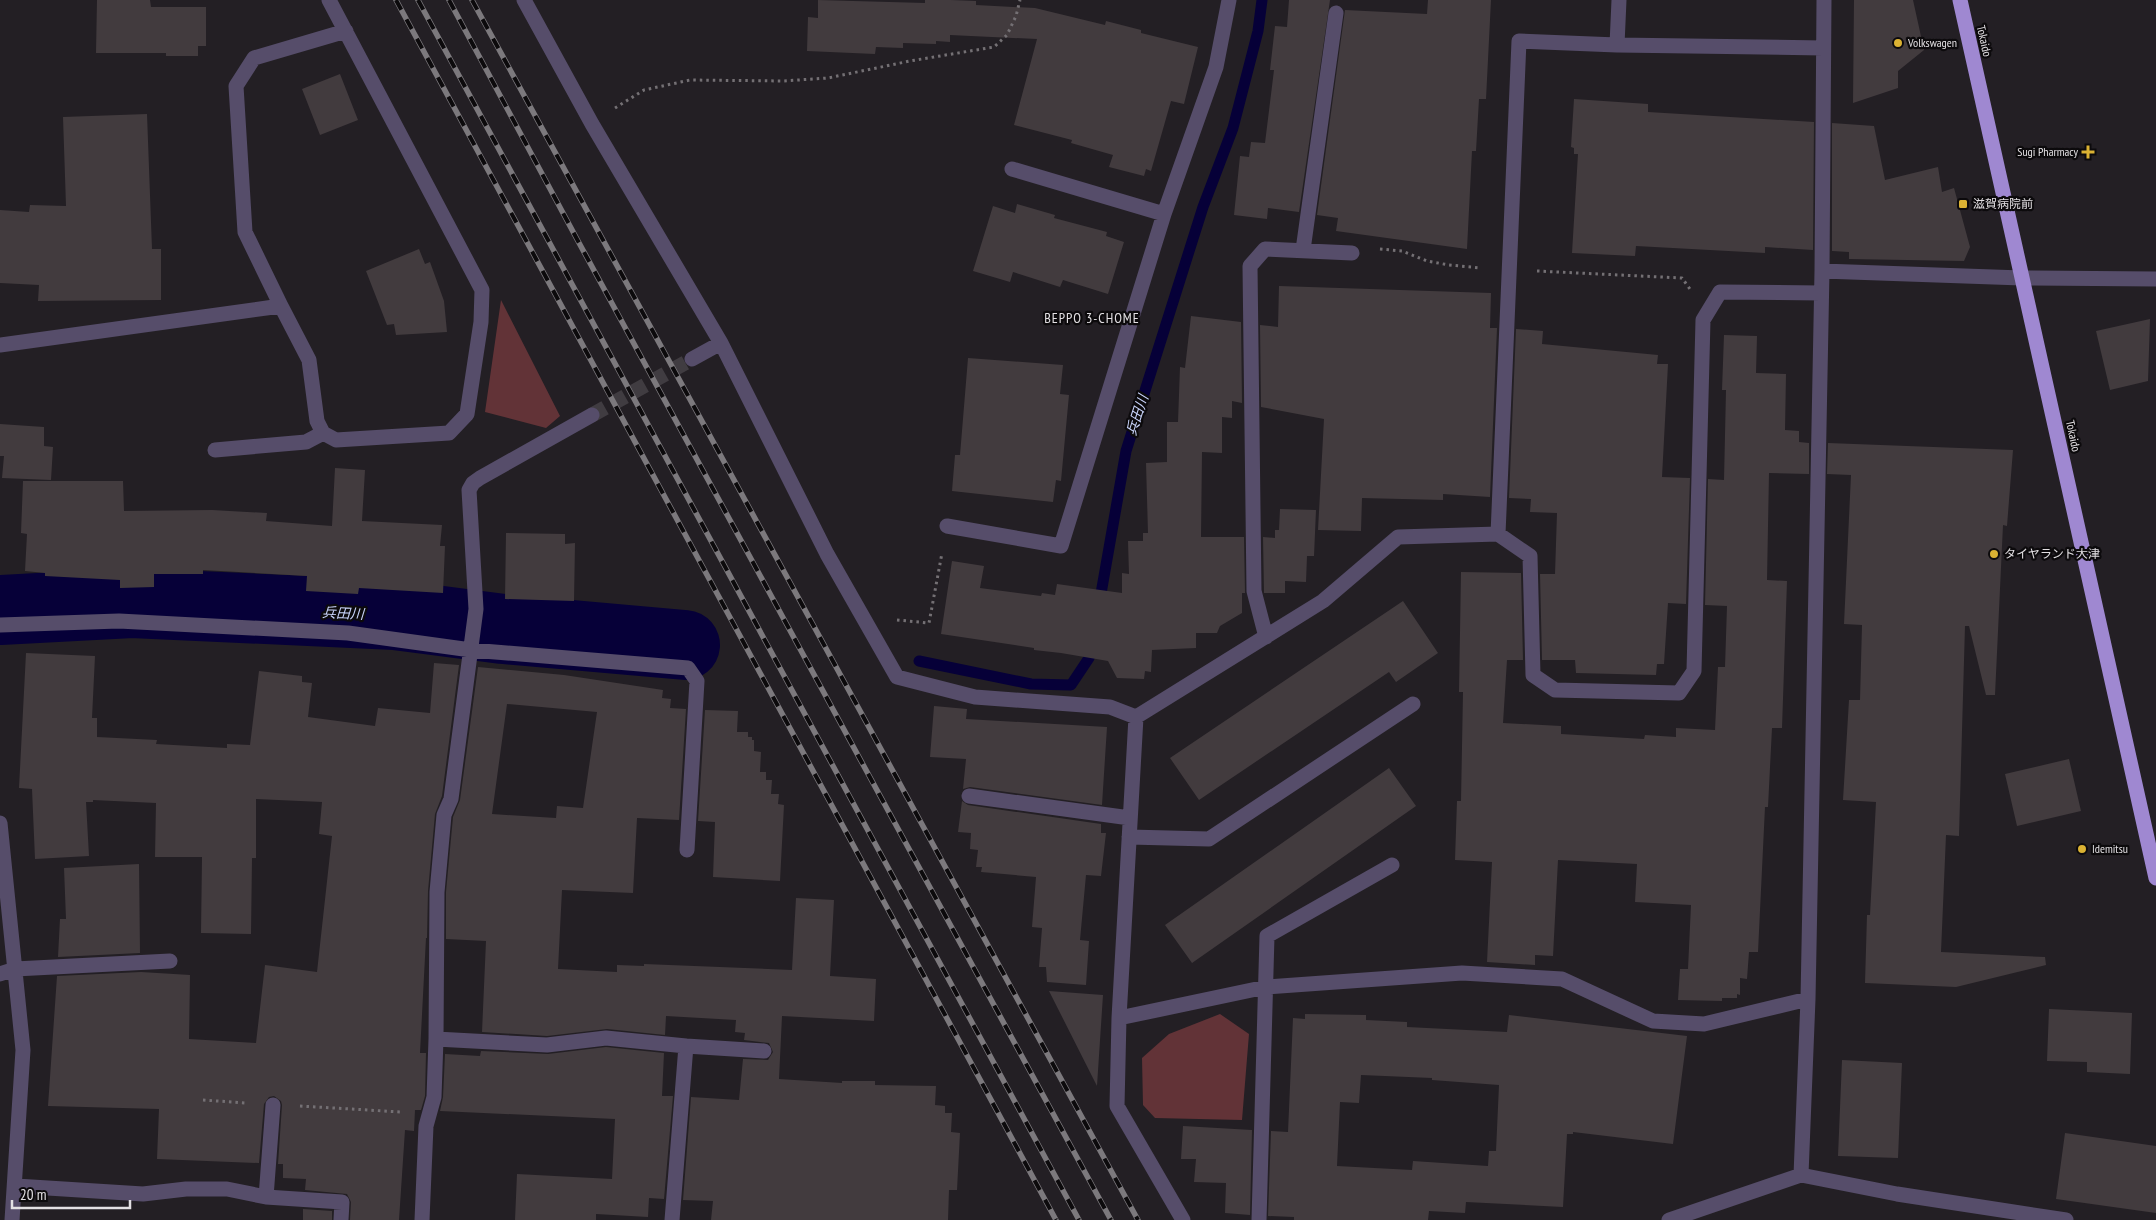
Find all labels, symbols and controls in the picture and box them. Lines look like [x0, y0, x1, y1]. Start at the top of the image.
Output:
street label: Tokaido [1974, 24, 1995, 58]
place label: Volkswagen [1907, 35, 1957, 50]
marker: Volkswagen [1892, 37, 1904, 49]
place label: Sugi Pharmacy [2017, 144, 2078, 159]
marker: Sugi Pharmacy [2082, 146, 2094, 158]
place label: 滋賀病院前 [1973, 196, 2033, 211]
marker: 滋賀病院前 [1957, 198, 1969, 210]
district label: BEPPO 3-CHOME [1044, 309, 1140, 327]
water label: 兵田川 [1122, 390, 1153, 438]
street label: Tokaido [2063, 419, 2084, 453]
place label: タイヤランド大津 [2004, 546, 2100, 561]
marker: タイヤランド大津 [1988, 548, 2000, 560]
water label: 兵田川 [322, 603, 366, 623]
place label: Idemitsu [2092, 841, 2128, 856]
marker: Idemitsu [2076, 843, 2088, 855]
scale bar [12, 1178, 130, 1210]
text: 20 m [20, 1185, 46, 1204]

